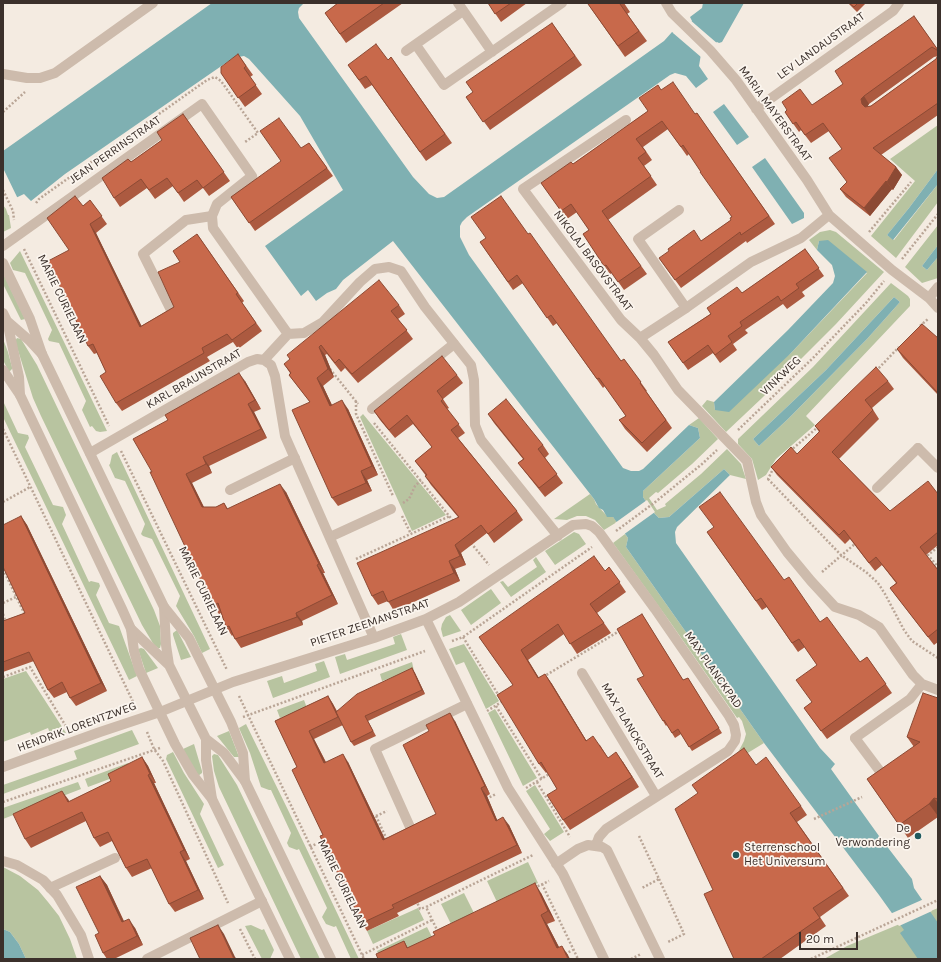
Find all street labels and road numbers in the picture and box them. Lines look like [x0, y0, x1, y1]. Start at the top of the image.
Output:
street label: LEV LANDAUSTRAAT [774, 9, 868, 83]
street label: MARIA MAYERSTRAAT [735, 63, 815, 165]
street label: JEAN PERRINSTRAAT [66, 113, 164, 187]
street label: NIKOLAJ BASOVSTRAAT [550, 208, 636, 314]
street label: MARIE CURIELAAN [34, 252, 90, 346]
street label: KARL BRAUNSTRAAT [144, 346, 244, 412]
street label: VINKWEG [758, 353, 804, 399]
street label: MARIE CURIELAAN [175, 544, 231, 638]
street label: PIETER ZEEMANSTRAAT [308, 596, 432, 650]
street label: MAX PLANCKPAD [681, 629, 745, 711]
street label: MAX PLANCKSTRAAT [598, 680, 666, 782]
street label: HENDRIK LORENTZWEG [15, 699, 139, 755]
street label: MARIE CURIELAAN [314, 837, 370, 931]

